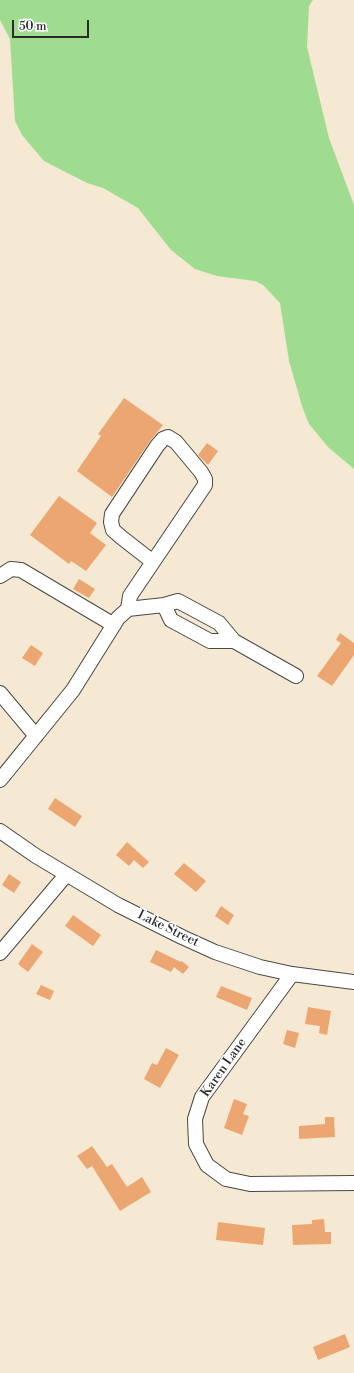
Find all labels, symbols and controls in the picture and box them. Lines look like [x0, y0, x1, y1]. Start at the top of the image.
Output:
scale bar [14, 12, 91, 38]
text: 50 m [19, 19, 47, 34]
street label: Lake Street [135, 907, 201, 951]
street label: Karen Lane [198, 1035, 250, 1101]

